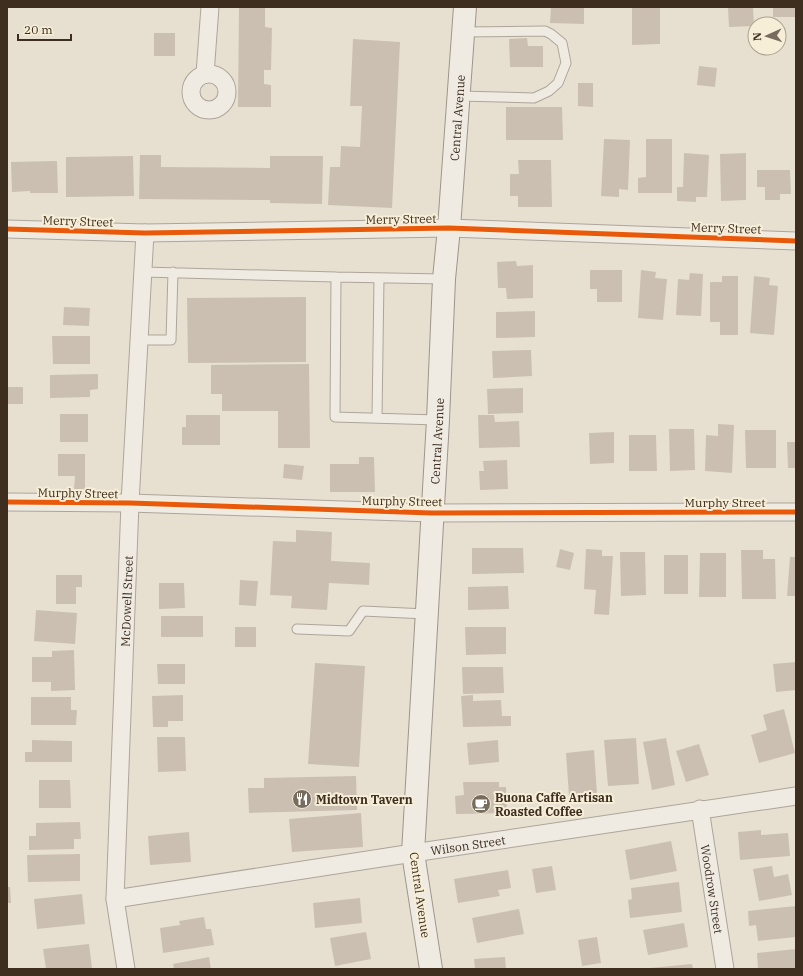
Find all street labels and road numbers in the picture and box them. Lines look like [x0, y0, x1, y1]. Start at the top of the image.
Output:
street label: Central Avenue [446, 74, 468, 161]
street label: Merry Street [365, 211, 437, 227]
street label: Merry Street [42, 212, 114, 230]
street label: Merry Street [690, 219, 762, 237]
street label: Central Avenue [427, 398, 446, 485]
street label: Murphy Street [37, 485, 119, 501]
street label: Murphy Street [361, 493, 443, 509]
street label: Murphy Street [685, 495, 765, 510]
street label: McDowell Street [117, 555, 136, 647]
street label: Wilson Street [429, 832, 506, 858]
street label: Woodrow Street [698, 843, 727, 935]
street label: Central Avenue [407, 851, 433, 939]

